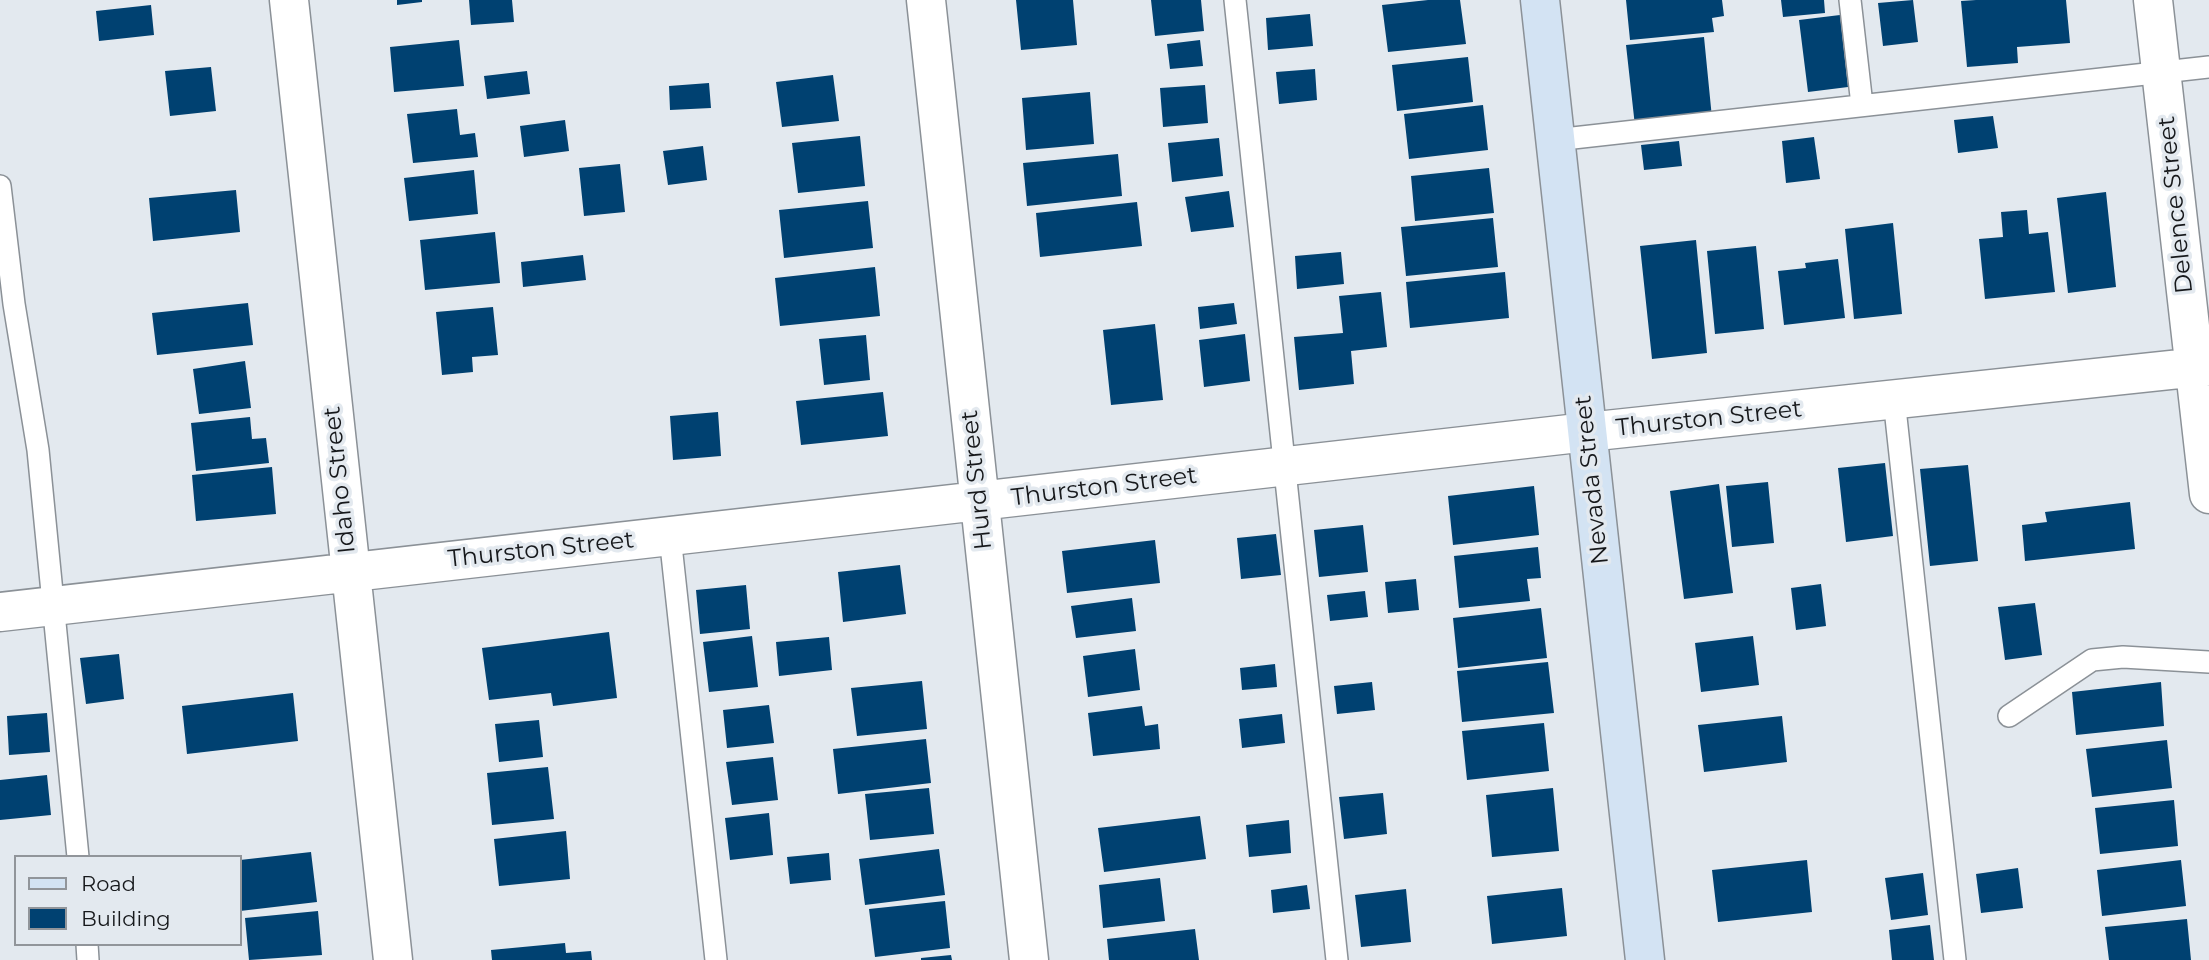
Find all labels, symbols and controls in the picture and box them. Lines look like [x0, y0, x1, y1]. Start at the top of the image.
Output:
street label: Delence Street [2152, 115, 2200, 295]
street label: Nevada Street [1569, 394, 1615, 566]
street label: Thurston Street [1615, 395, 1803, 443]
street label: Idaho Street [318, 405, 362, 555]
street label: Hurd Street [955, 409, 999, 551]
street label: Thurston Street [1010, 461, 1198, 513]
street label: Thurston Street [447, 526, 635, 574]
legend [14, 855, 242, 946]
text: Road [81, 871, 136, 896]
text: Building [81, 906, 171, 931]

